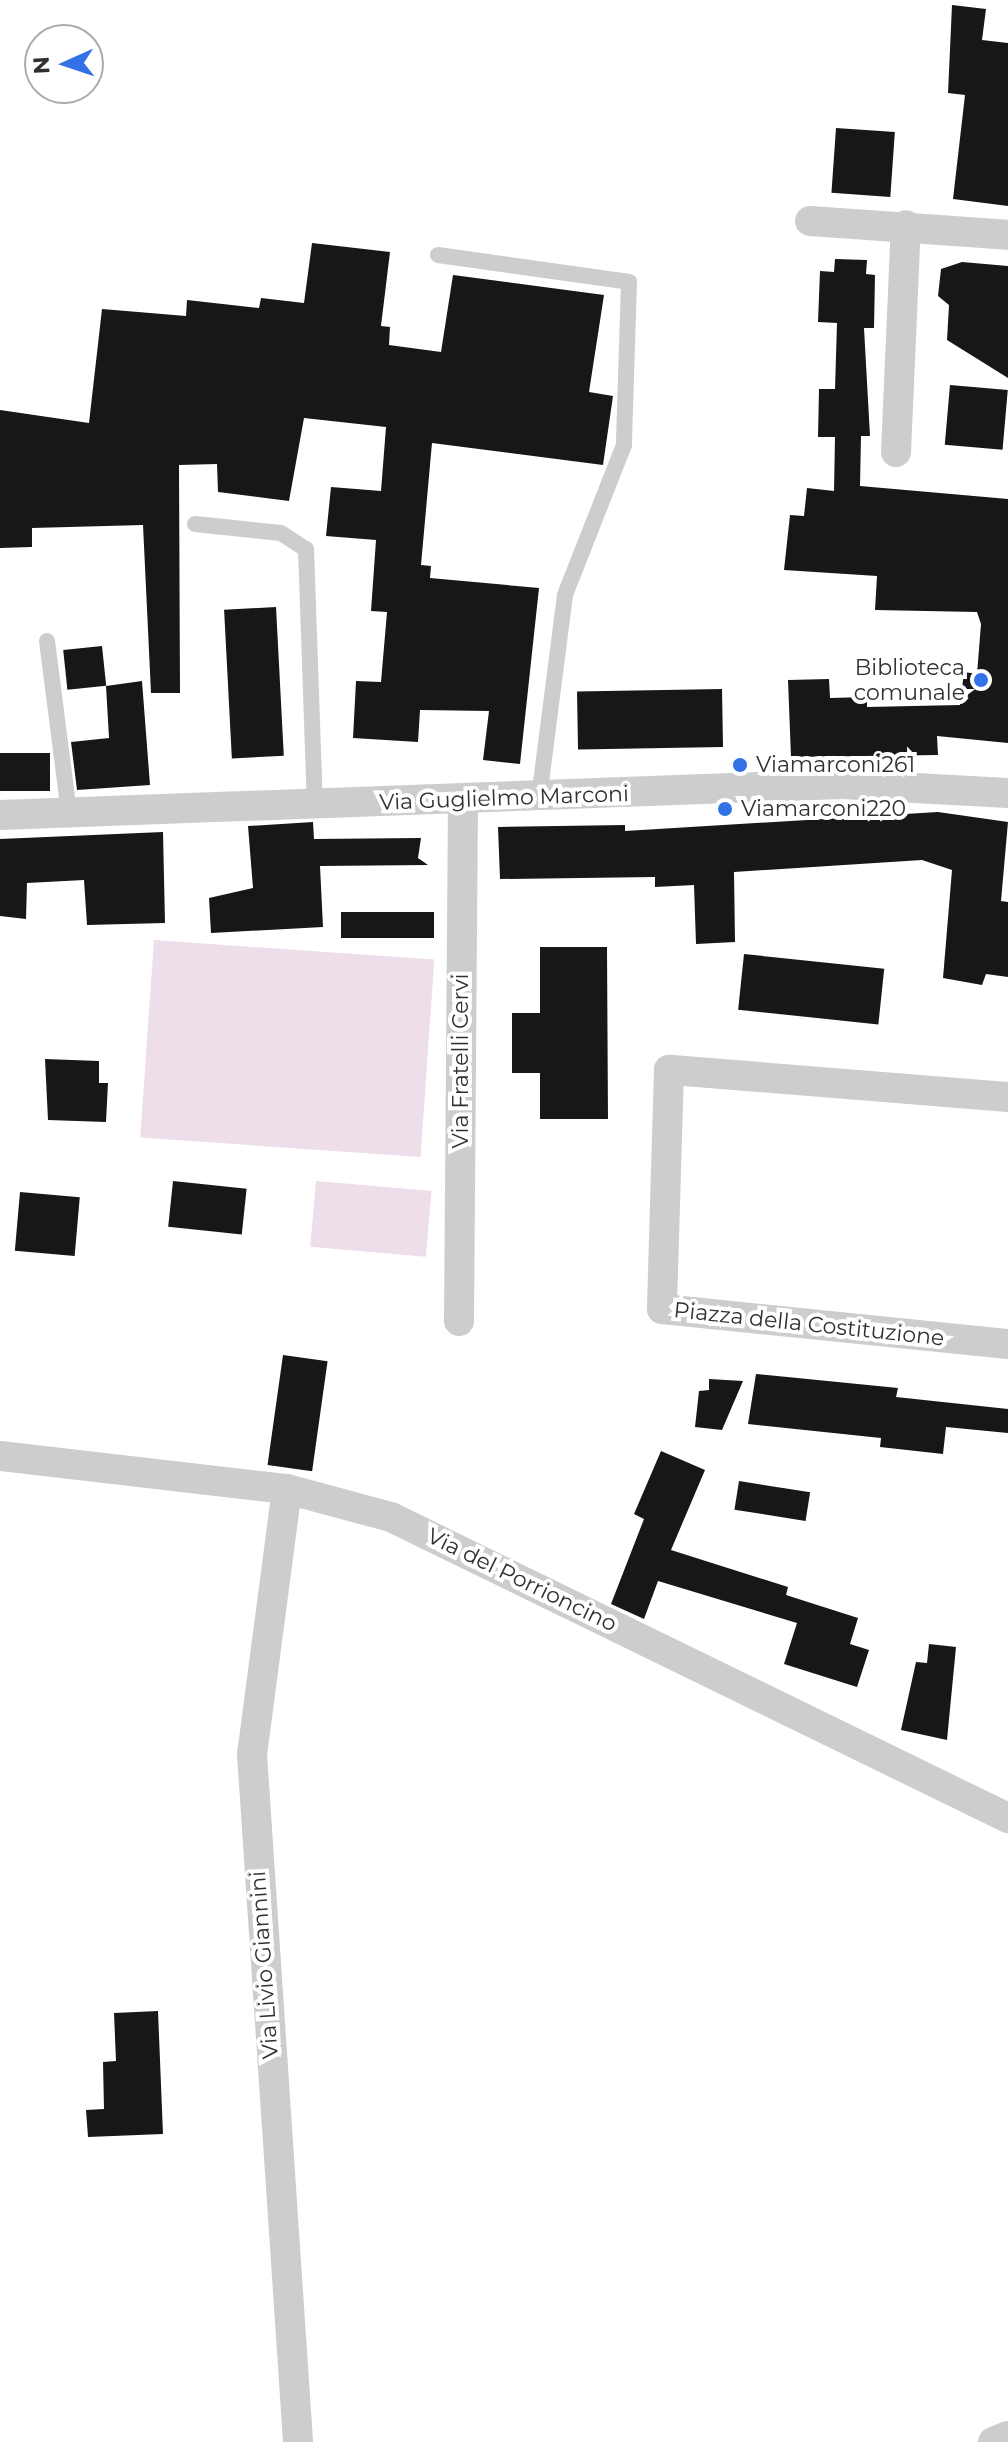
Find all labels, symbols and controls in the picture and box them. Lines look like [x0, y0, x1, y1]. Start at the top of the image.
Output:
north arrow [24, 24, 104, 104]
text: N [28, 56, 55, 75]
place label: Biblioteca comunale [854, 654, 965, 706]
marker: Biblioteca comunale [972, 671, 990, 689]
place label: Viamarconi261 [756, 752, 915, 778]
marker: Viamarconi261 [731, 756, 749, 774]
street label: Via Guglielmo Marconi [379, 780, 629, 816]
place label: Viamarconi220 [741, 796, 906, 822]
marker: Viamarconi220 [716, 800, 734, 818]
street label: Via Fratelli Cervi [448, 974, 474, 1148]
street label: Piazza della Costituzione [672, 1297, 946, 1351]
street label: Via del Porrioncino [423, 1523, 621, 1637]
street label: Via Livio Giannini [244, 1870, 284, 2060]

